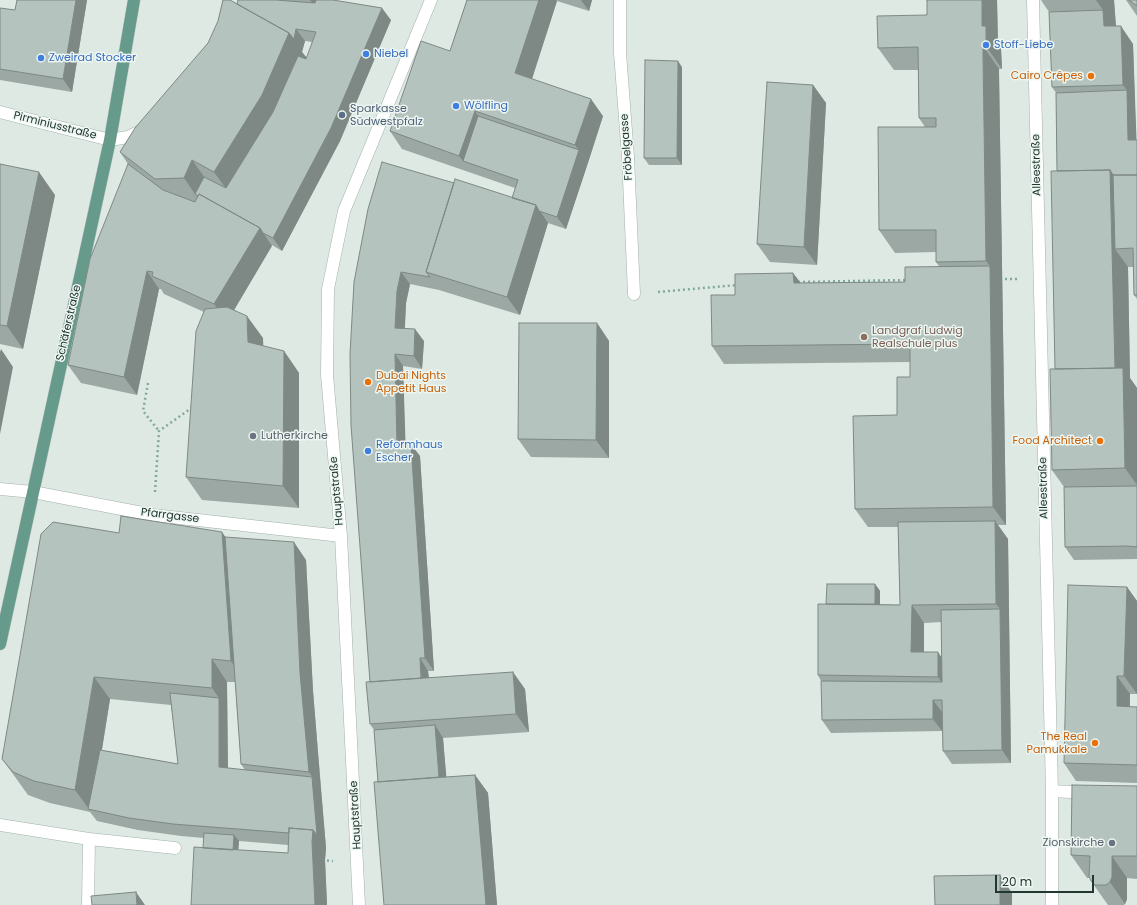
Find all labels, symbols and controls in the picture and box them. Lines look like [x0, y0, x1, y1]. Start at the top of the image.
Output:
place label: Stoff-Liebe [994, 38, 1053, 52]
marker: Stoff-Liebe [981, 40, 991, 50]
place label: Niebel [374, 47, 408, 61]
marker: Niebel [361, 49, 371, 59]
place label: Zweirad Stocker [49, 51, 136, 65]
marker: Zweirad Stocker [36, 53, 46, 63]
place label: Cairo Crêpes [1011, 69, 1083, 83]
marker: Cairo Crêpes [1086, 71, 1096, 81]
place label: Wölfling [464, 99, 508, 113]
marker: Wölfling [451, 101, 461, 111]
place label: Sparkasse Südwestpfalz [350, 102, 423, 128]
street label: Pirminiusstraße [12, 109, 98, 143]
marker: Sparkasse Südwestpfalz [337, 110, 347, 120]
street label: Fröbelgasse [618, 113, 636, 181]
street label: Alleestraße [1030, 134, 1044, 196]
street label: Schäferstraße [54, 284, 84, 362]
place label: Landgraf Ludwig Realschule plus [872, 324, 963, 350]
marker: Landgraf Ludwig Realschule plus [859, 332, 869, 342]
place label: Dubai Nights Appetit Haus [376, 369, 447, 395]
marker: Dubai Nights Appetit Haus [363, 377, 373, 387]
place label: Lutherkirche [261, 429, 328, 443]
marker: Lutherkirche [248, 431, 258, 441]
place label: Food Architect [1013, 434, 1092, 448]
marker: Food Architect [1095, 436, 1105, 446]
place label: Reformhaus Escher [376, 438, 443, 464]
marker: Reformhaus Escher [363, 446, 373, 456]
street label: Hauptstraße [327, 456, 347, 526]
street label: Alleestraße [1037, 457, 1051, 519]
street label: Pfarrgasse [140, 506, 200, 526]
place label: The Real Pamukkale [1027, 730, 1087, 756]
marker: The Real Pamukkale [1090, 738, 1100, 748]
street label: Hauptstraße [348, 780, 364, 850]
place label: Zionskirche [1043, 836, 1104, 850]
marker: Zionskirche [1107, 838, 1117, 848]
scale bar [997, 867, 1096, 893]
text: 20 m [1002, 873, 1032, 890]

